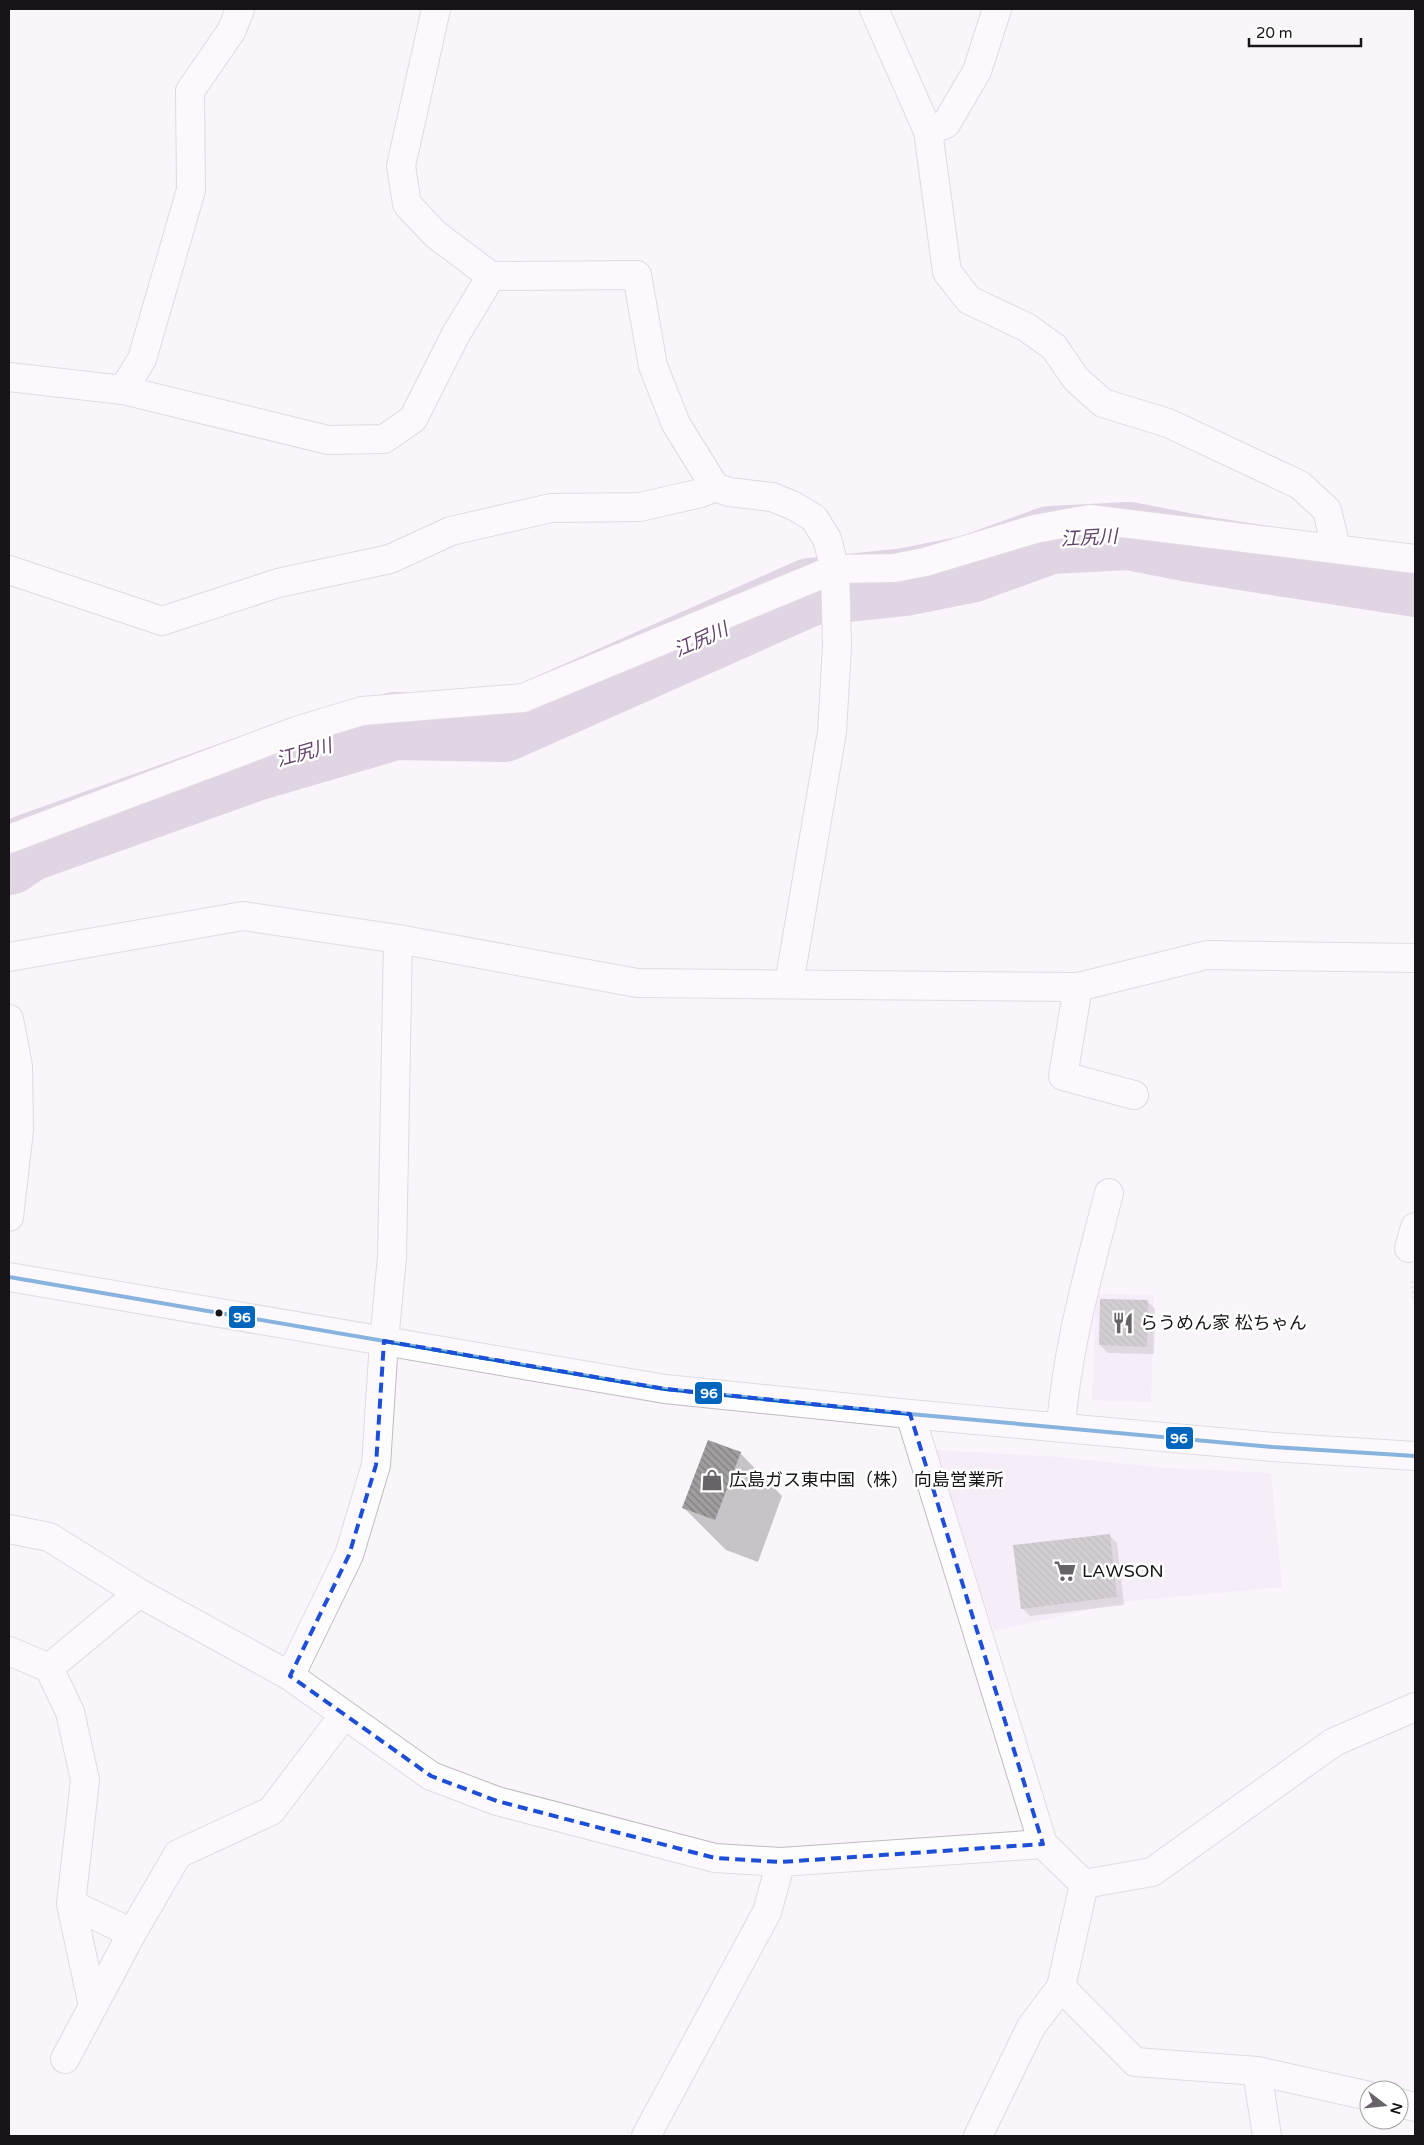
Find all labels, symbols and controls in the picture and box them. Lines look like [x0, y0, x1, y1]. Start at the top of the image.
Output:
scale bar [1249, 15, 1362, 47]
text: 20 m [1256, 24, 1293, 42]
water label: 江尻川 [1060, 525, 1120, 550]
water label: 江尻川 [670, 618, 733, 662]
water label: 江尻川 [274, 734, 336, 771]
line badge: 96 [228, 1305, 256, 1329]
unlabelled marker [214, 1308, 224, 1318]
text: 96 [233, 1309, 251, 1326]
restaurant icon: らうめん家 松ちゃん [1110, 1310, 1136, 1336]
place label: らうめん家 松ちゃん [1140, 1312, 1307, 1334]
line badge: 96 [694, 1381, 723, 1405]
text: 96 [700, 1385, 718, 1402]
line badge: 96 [1165, 1426, 1194, 1450]
text: 96 [1170, 1430, 1188, 1447]
shop icon: 広島ガス東中国（株） 向島営業所 [699, 1467, 725, 1493]
place label: 広島ガス東中国（株） 向島営業所 [729, 1469, 1004, 1491]
supermarket icon: LAWSON [1052, 1558, 1078, 1584]
place label: LAWSON [1082, 1560, 1164, 1582]
north arrow [1359, 2080, 1409, 2130]
text: N [1386, 2101, 1406, 2116]

